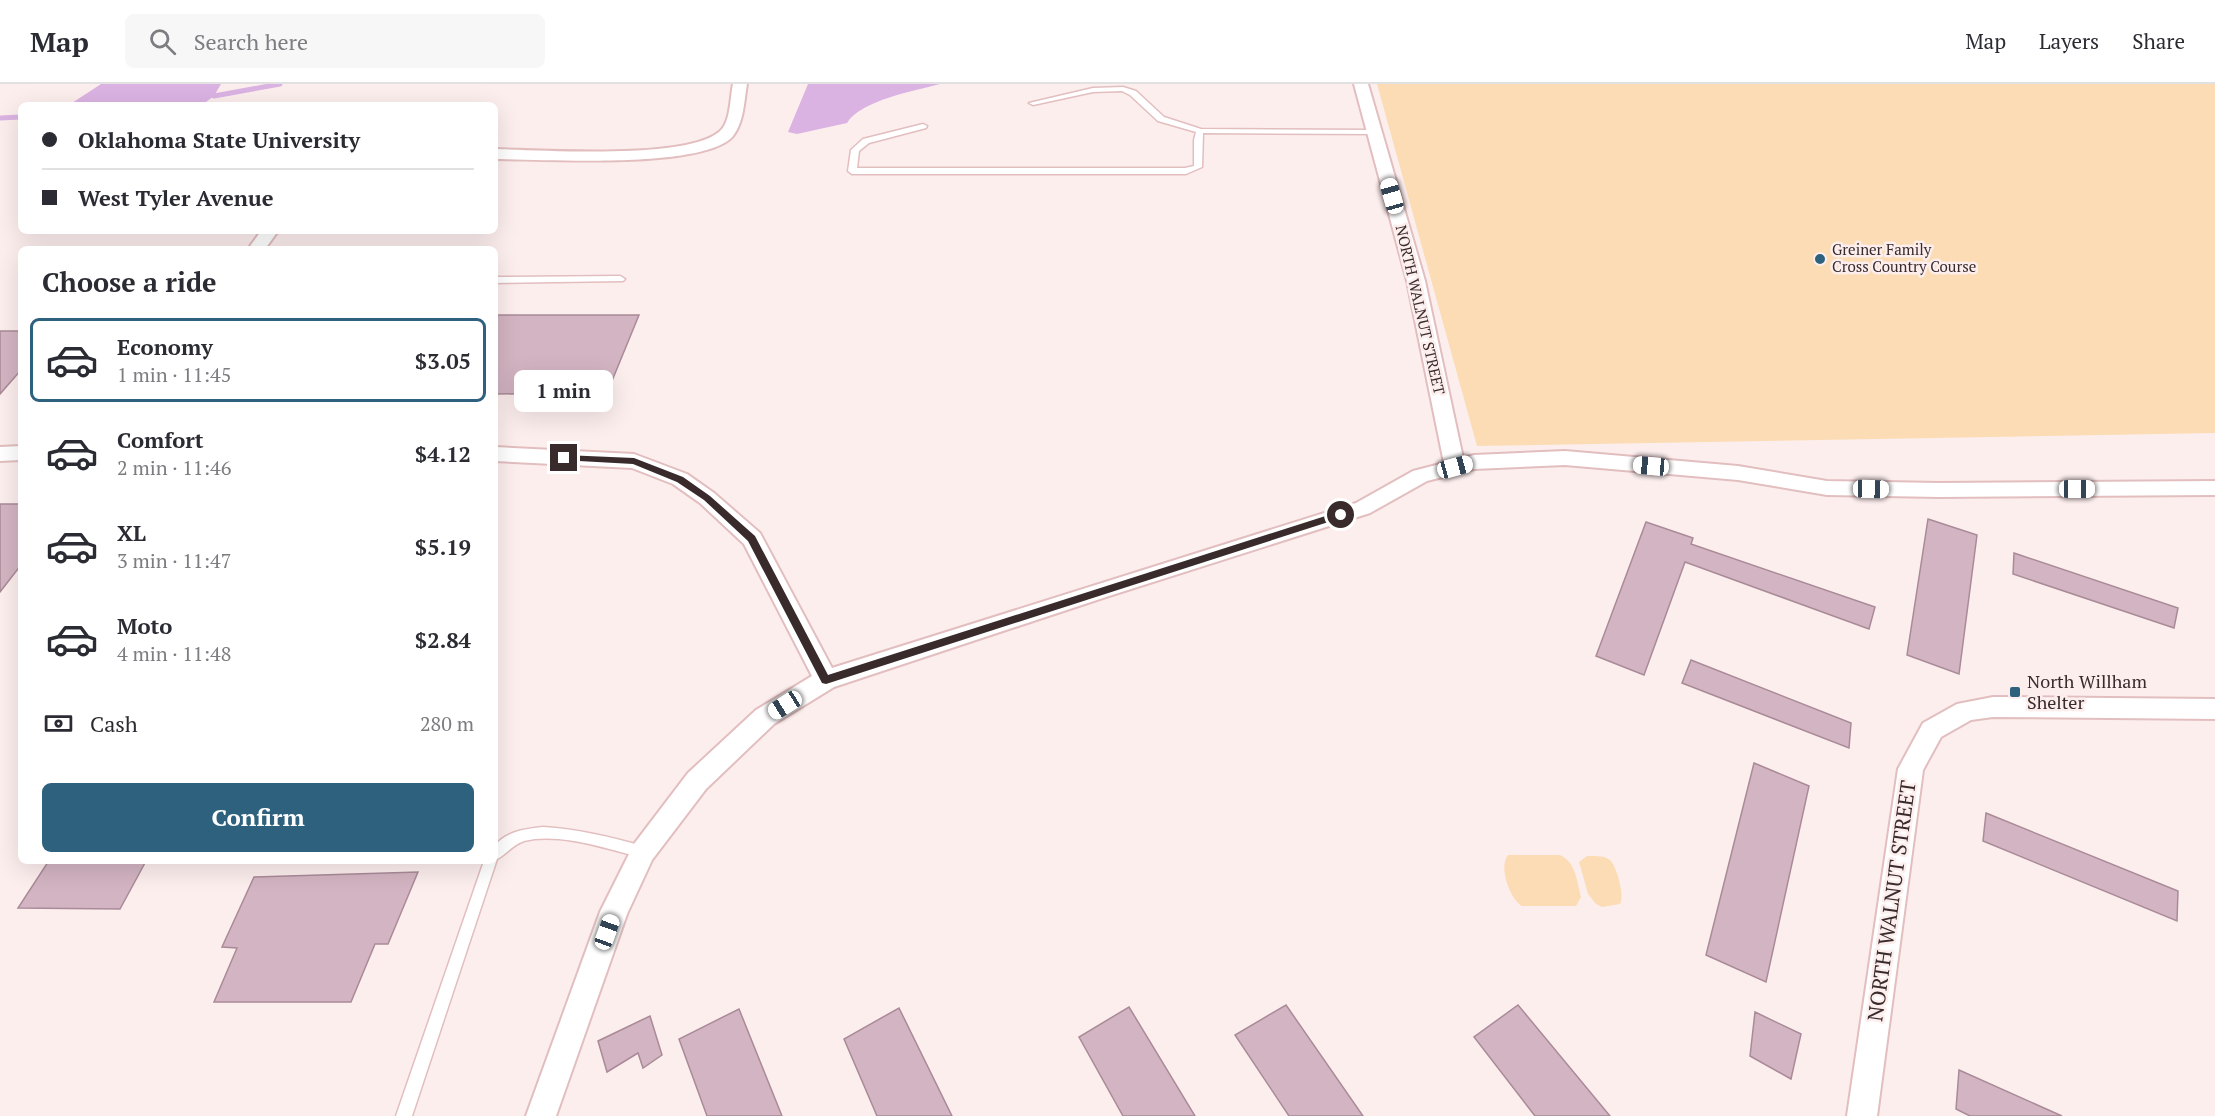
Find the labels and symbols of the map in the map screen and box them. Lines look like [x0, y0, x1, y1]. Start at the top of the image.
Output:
car [1378, 176, 1406, 216]
street label: NORTH WALNUT STREET [1392, 223, 1450, 397]
place label: Greiner Family Cross Country Course [1832, 239, 1976, 276]
marker: Greiner Family Cross Country Course [1813, 252, 1827, 266]
callout: 1 min [514, 371, 614, 413]
route end [550, 444, 577, 471]
car [1435, 454, 1475, 480]
car [1632, 455, 1670, 477]
car [1853, 480, 1889, 498]
car [2059, 480, 2095, 498]
route start [1327, 501, 1354, 528]
place label: North Willham Shelter [2027, 669, 2147, 714]
marker: North Willham Shelter [2008, 685, 2022, 699]
car [765, 688, 805, 722]
street label: NORTH WALNUT STREET [1860, 779, 1922, 1023]
car [592, 912, 622, 952]

